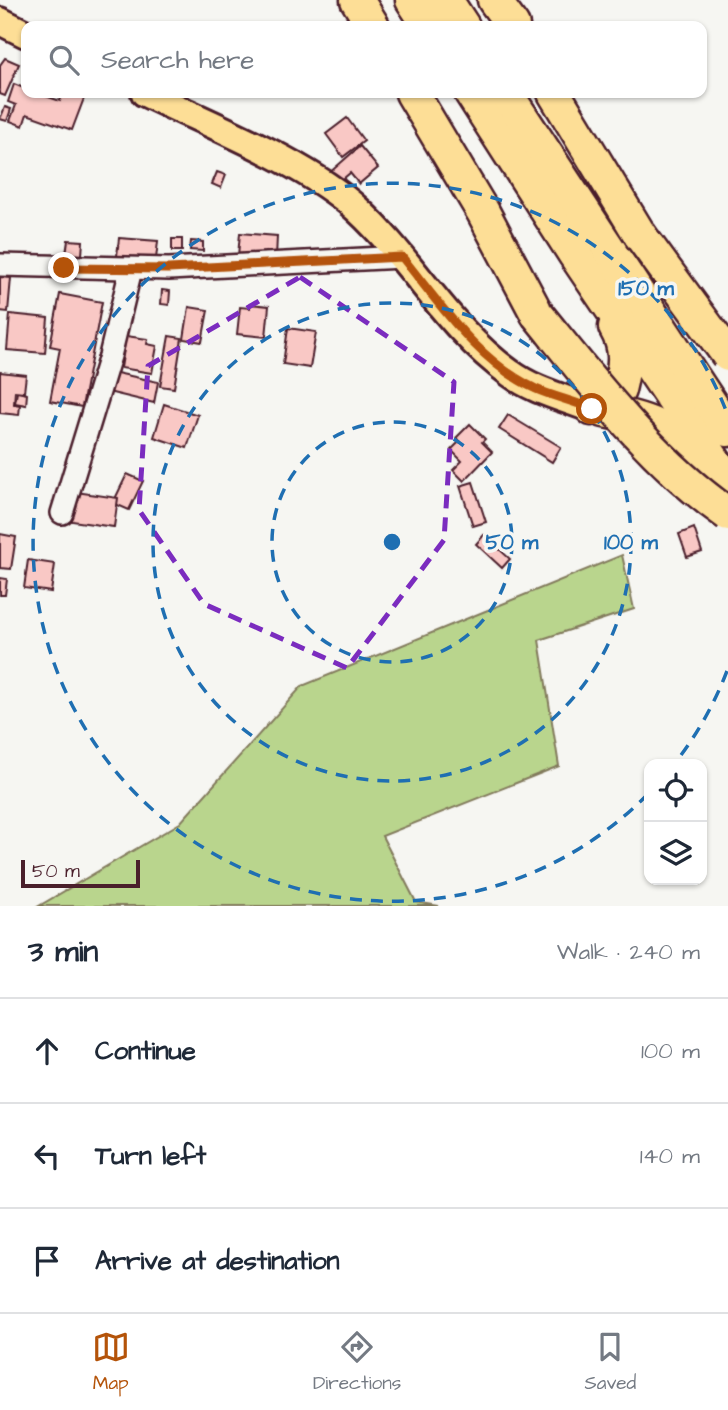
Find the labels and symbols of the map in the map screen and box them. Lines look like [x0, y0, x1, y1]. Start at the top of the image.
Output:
route end [48, 252, 79, 283]
text: 150 m [618, 274, 674, 303]
route start [576, 393, 607, 424]
text: 50 m [486, 528, 539, 557]
text: 100 m [604, 528, 659, 557]
centre of rings [380, 530, 404, 554]
scale bar [21, 857, 140, 889]

